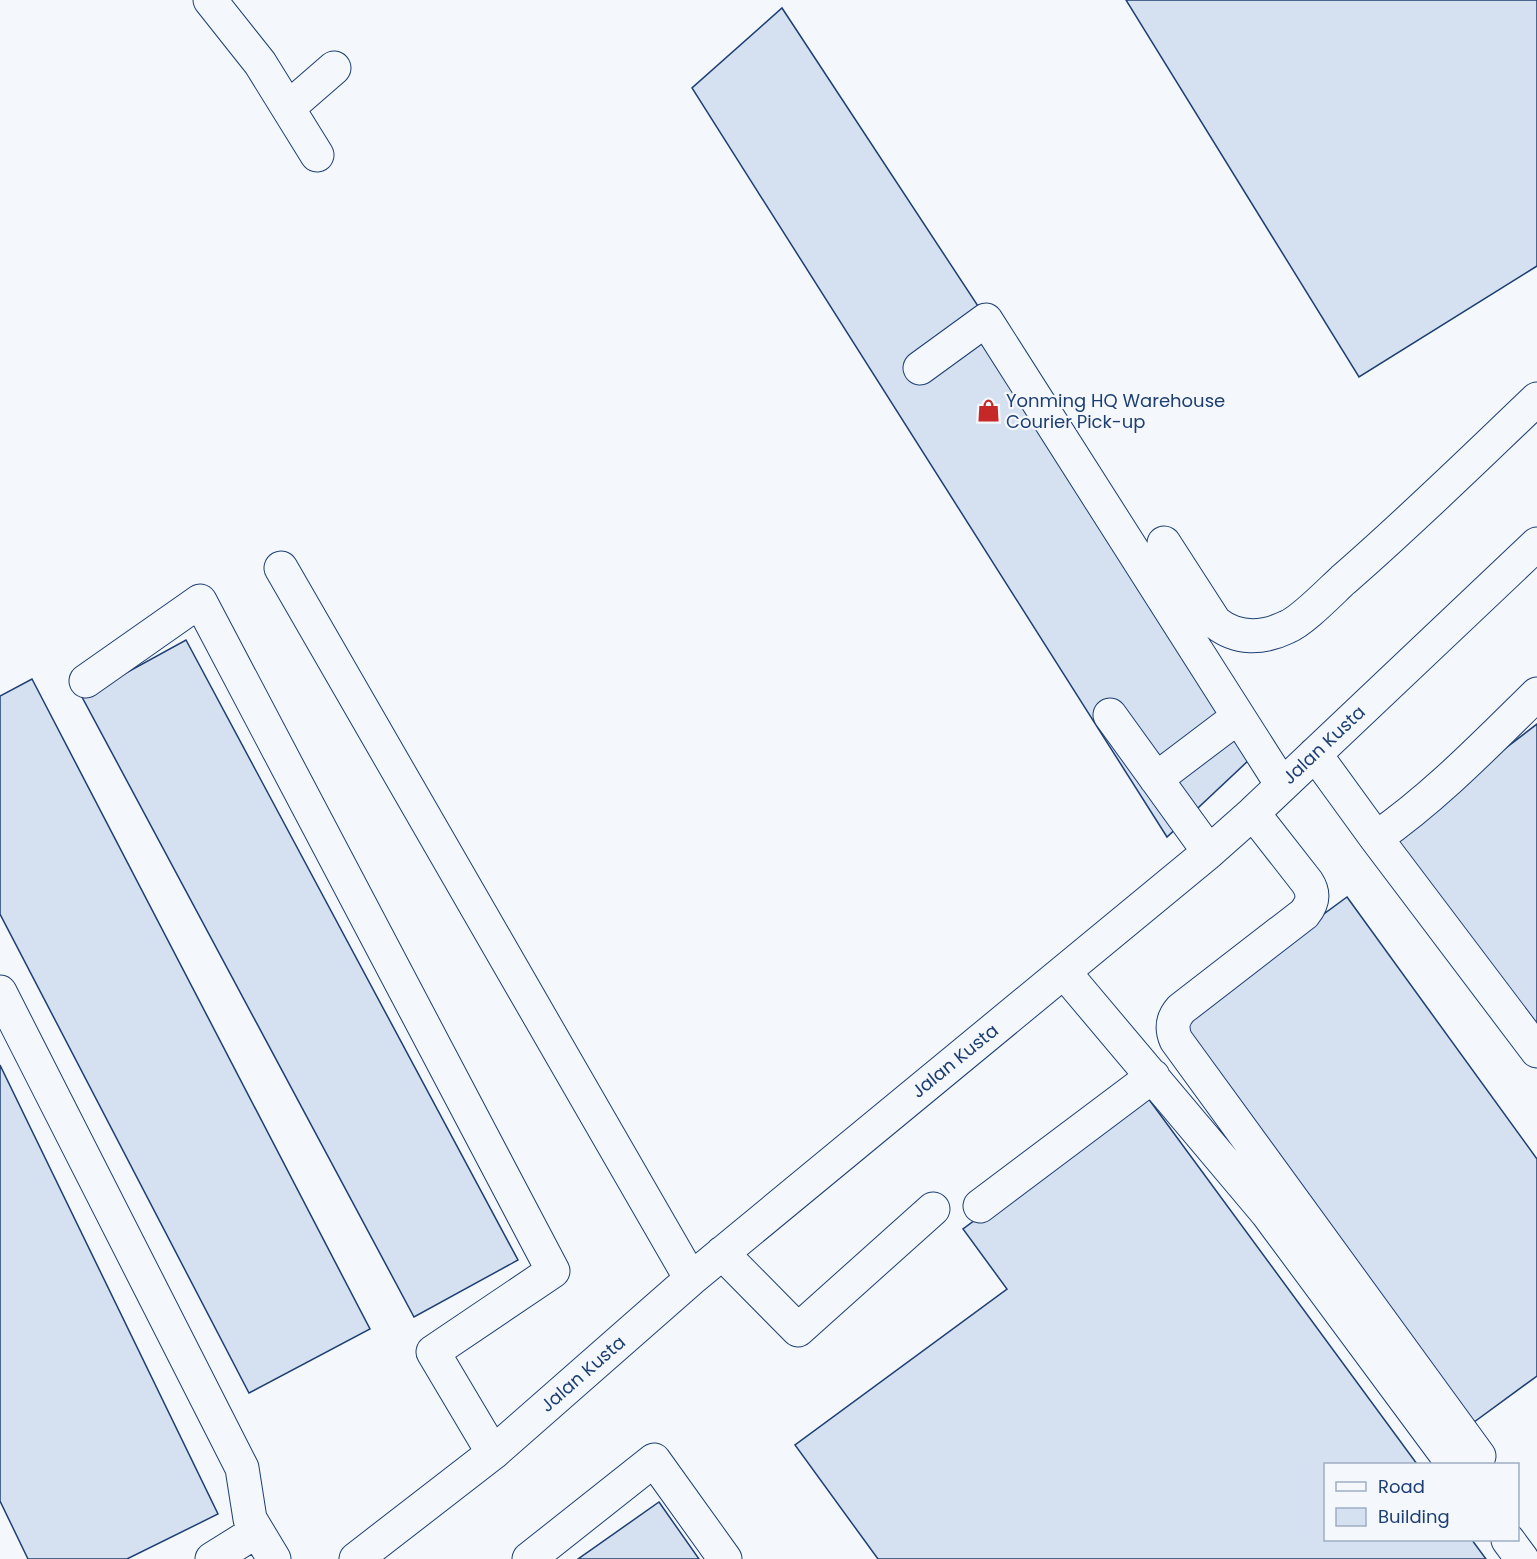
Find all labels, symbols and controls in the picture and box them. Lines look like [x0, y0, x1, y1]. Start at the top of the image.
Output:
place label: Yonming HQ Warehouse Courier Pick-up [1006, 388, 1225, 434]
shop icon: Yonming HQ Warehouse Courier Pick-up [975, 398, 1001, 424]
street label: Jalan Kusta [1277, 700, 1371, 790]
street label: Jalan Kusta [906, 1018, 1003, 1103]
street label: Jalan Kusta [535, 1330, 631, 1418]
legend [1324, 1463, 1519, 1541]
text: Road [1378, 1474, 1425, 1499]
text: Building [1378, 1504, 1450, 1529]

